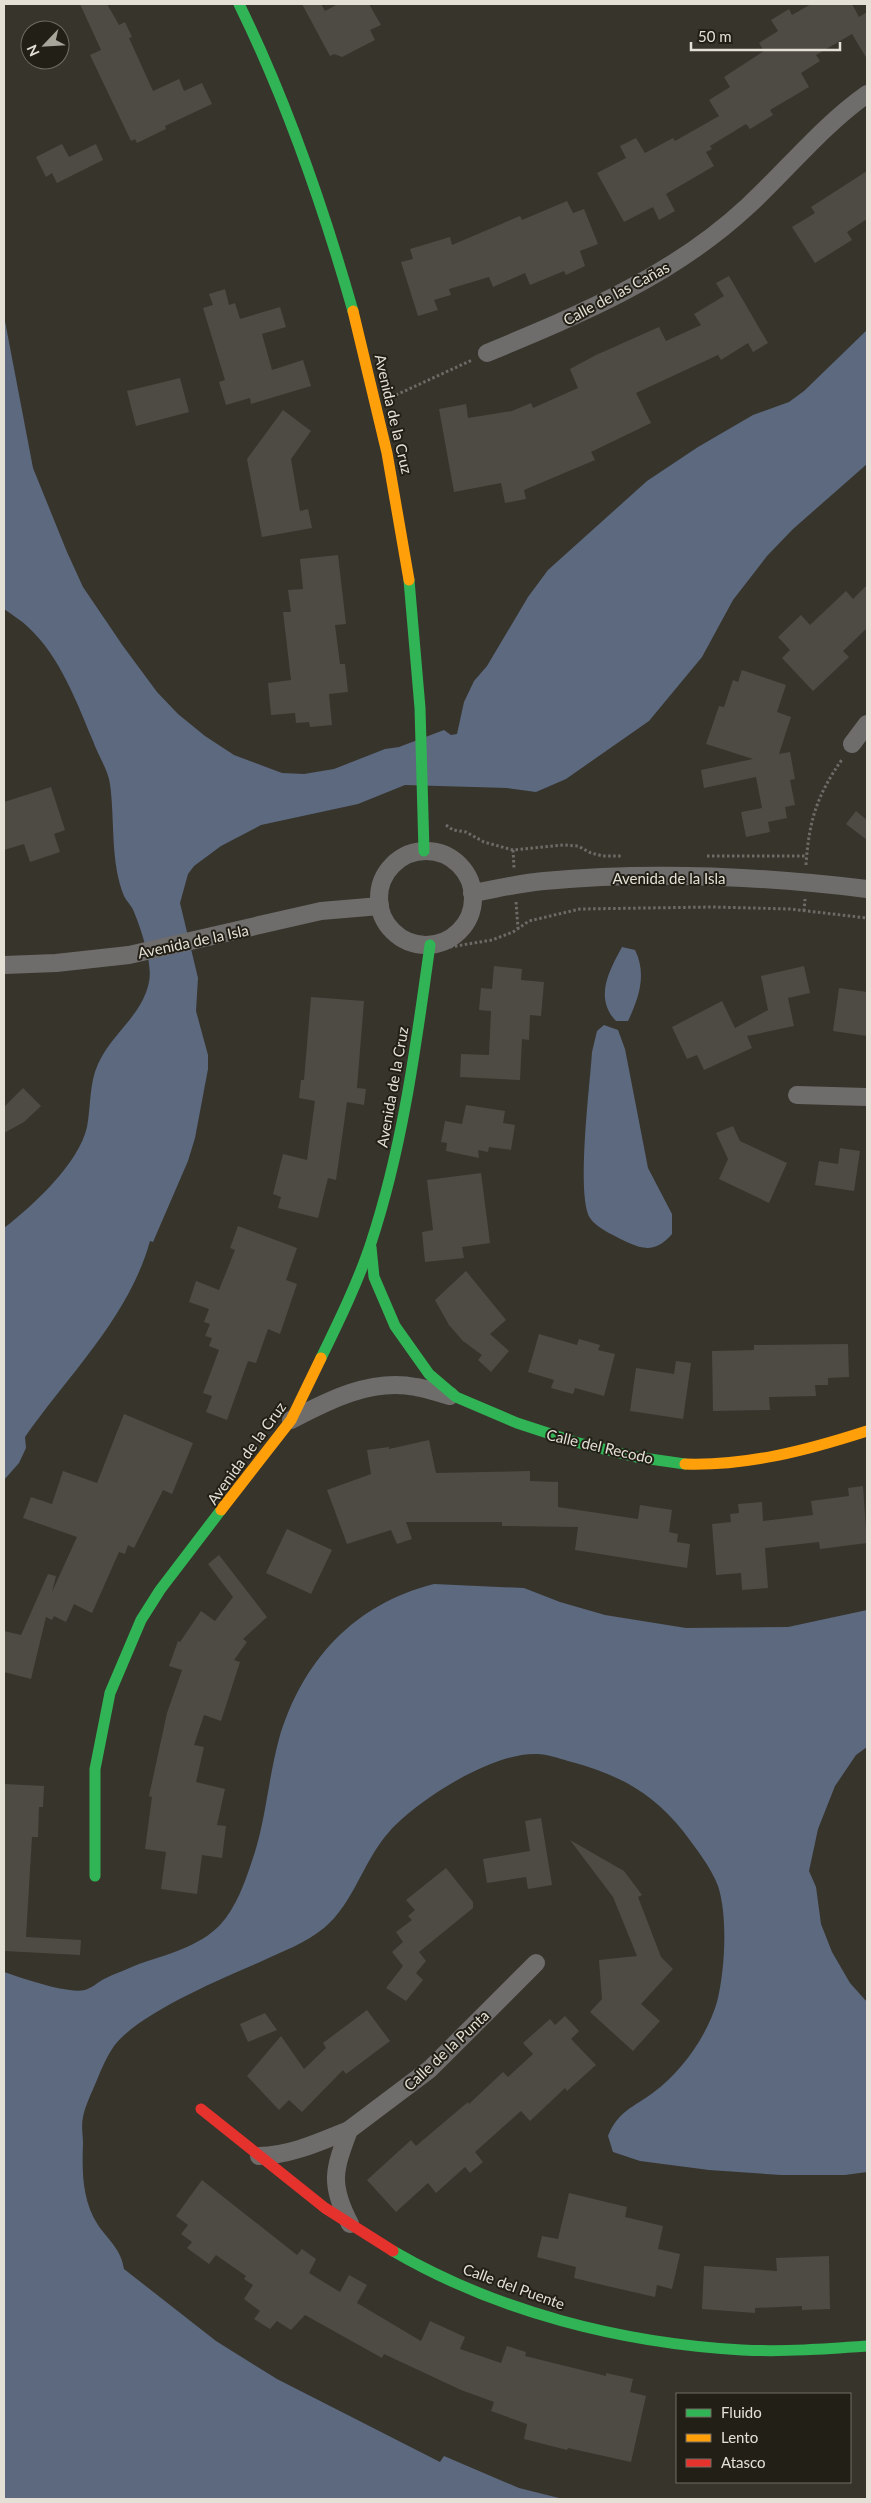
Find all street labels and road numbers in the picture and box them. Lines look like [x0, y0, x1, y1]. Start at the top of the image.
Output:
street label: Calle de las Cañas [560, 257, 672, 329]
street label: Avenida de la Cruz [371, 352, 417, 476]
street label: Avenida de la Isla [612, 869, 726, 887]
street label: Avenida de la Isla [136, 920, 250, 962]
street label: Avenida de la Cruz [373, 1025, 412, 1149]
street label: Avenida de la Cruz [203, 1398, 289, 1508]
street label: Calle del Recodo [545, 1425, 655, 1467]
street label: Calle de la Punta [400, 2006, 492, 2094]
street label: Calle del Puente [461, 2259, 567, 2313]

